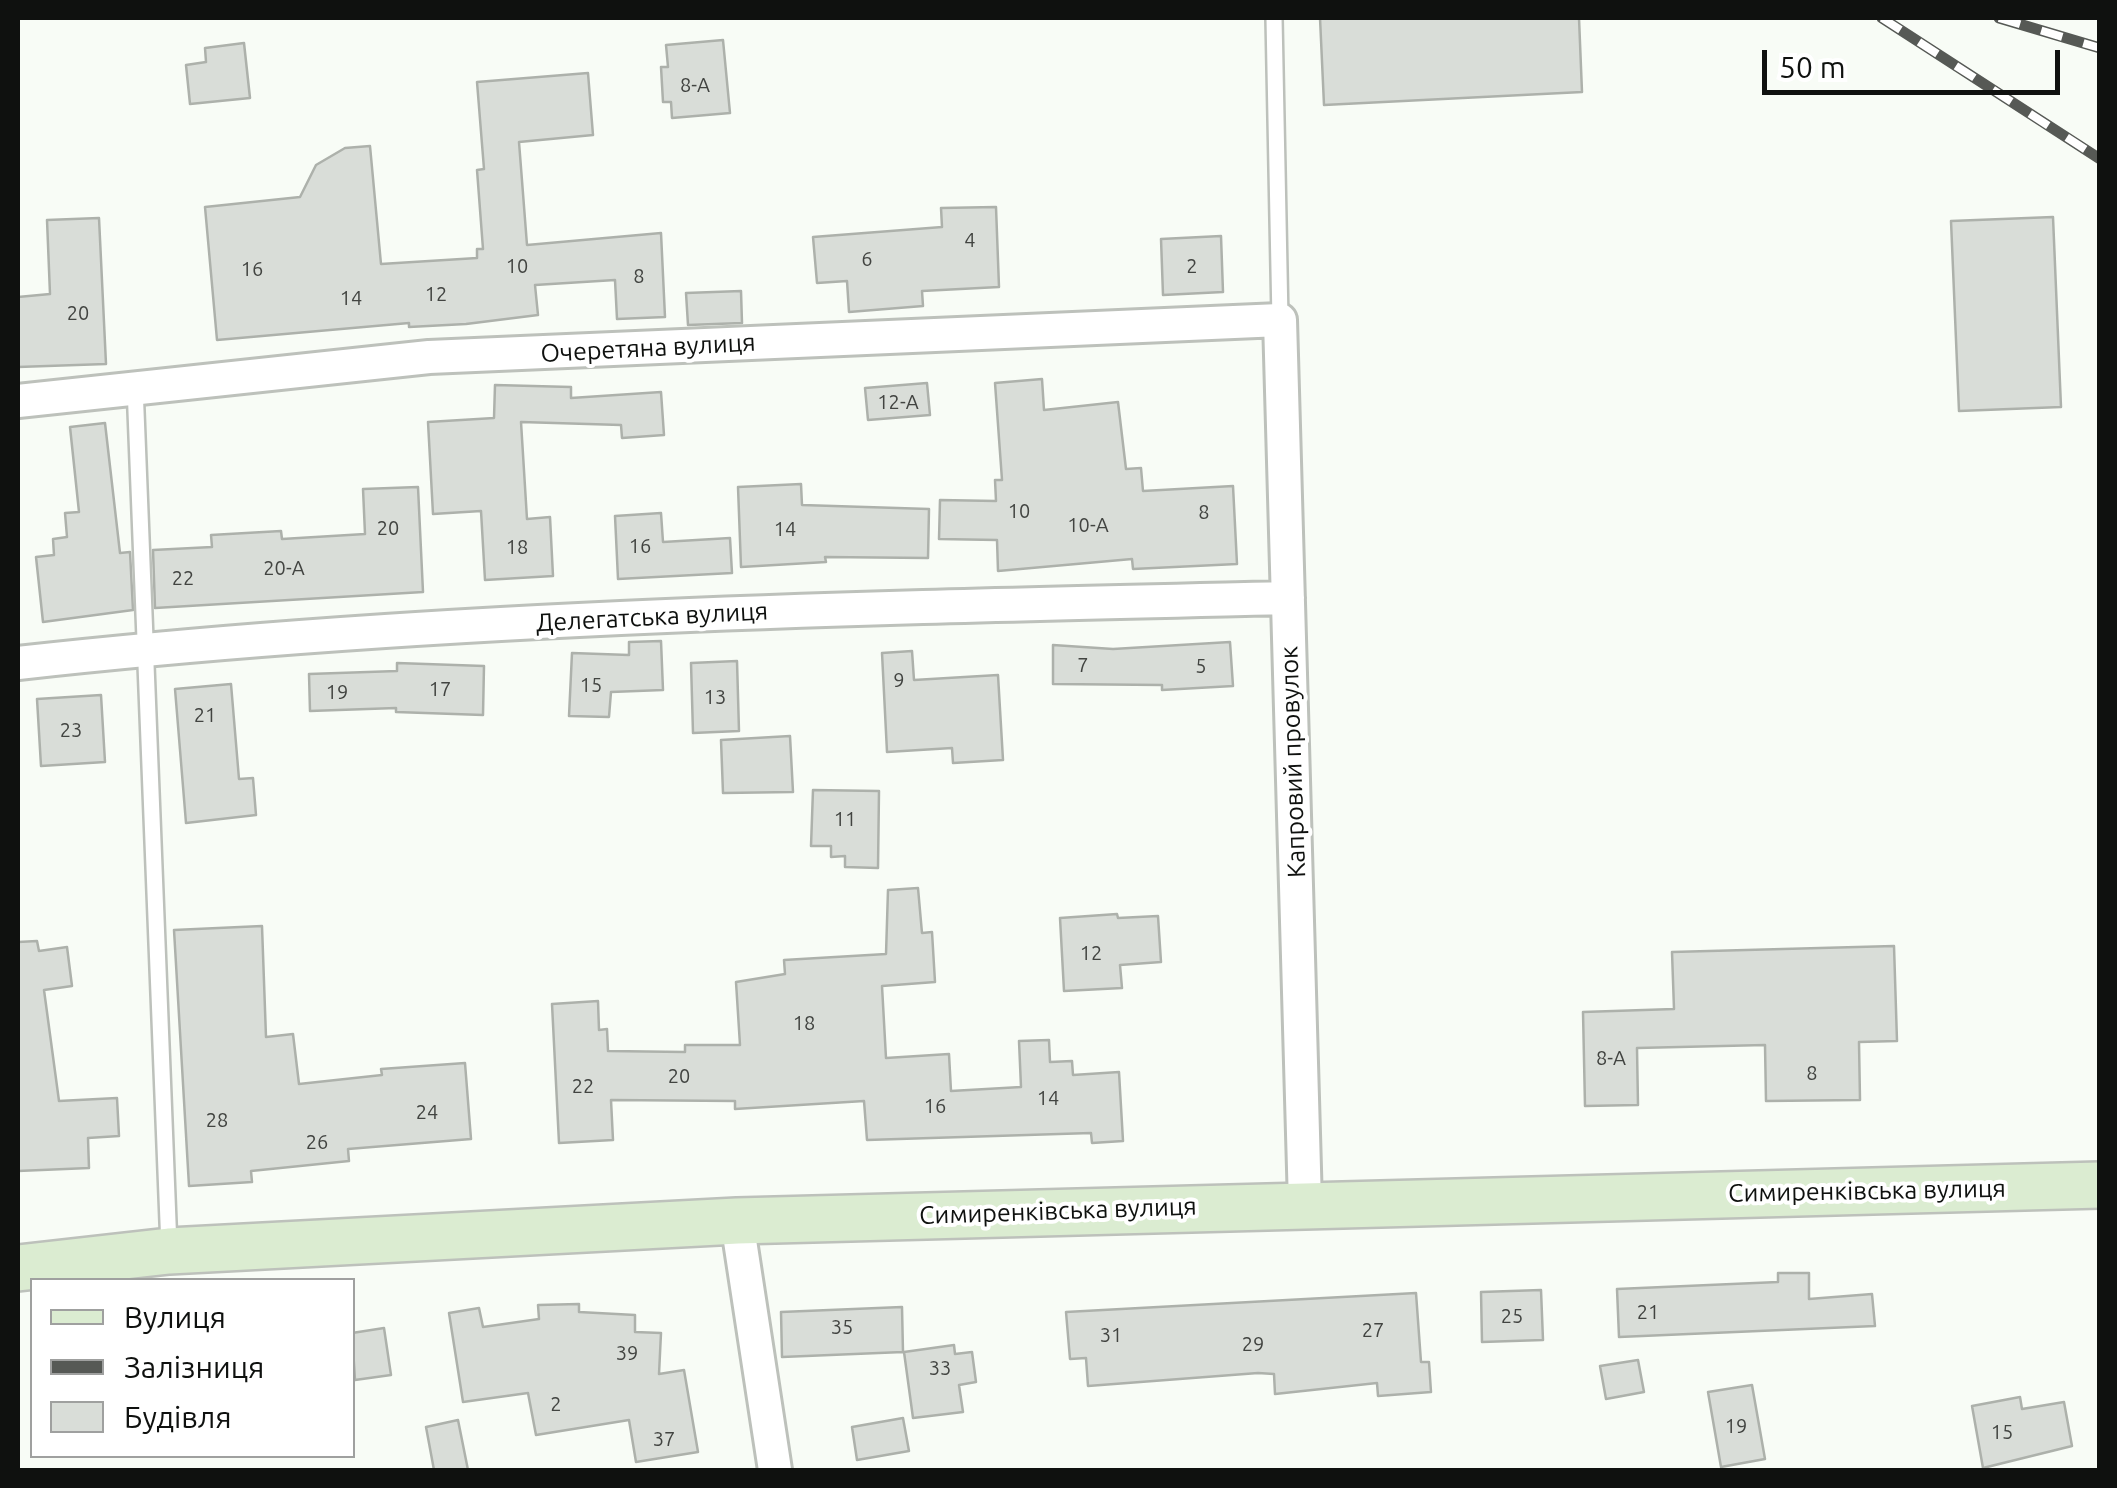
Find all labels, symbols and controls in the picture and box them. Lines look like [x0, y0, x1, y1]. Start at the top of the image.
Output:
scale bar [1767, 30, 2064, 92]
text: 50 m [1779, 50, 1846, 84]
house number: 8-А [680, 73, 710, 97]
house number: 4 [964, 228, 976, 252]
house number: 6 [861, 247, 873, 271]
house number: 10 [506, 254, 528, 278]
house number: 2 [1186, 254, 1198, 278]
house number: 16 [241, 257, 263, 281]
house number: 8 [633, 264, 645, 288]
house number: 12 [425, 282, 447, 306]
house number: 14 [340, 286, 362, 310]
house number: 20 [67, 301, 89, 325]
street label: Очеретяна вулиця [540, 327, 756, 369]
house number: 12-А [877, 390, 919, 414]
house number: 10 [1008, 499, 1030, 523]
house number: 8 [1198, 500, 1210, 524]
house number: 10-А [1067, 513, 1109, 537]
house number: 20 [377, 516, 399, 540]
house number: 14 [774, 517, 796, 541]
house number: 16 [629, 534, 651, 558]
house number: 18 [506, 535, 528, 559]
house number: 20-А [263, 556, 305, 580]
house number: 22 [172, 566, 194, 590]
street label: Делегатська вулиця [535, 596, 769, 638]
street label: Капровий провулок [1274, 646, 1312, 878]
house number: 7 [1077, 653, 1089, 677]
house number: 5 [1195, 654, 1207, 678]
house number: 9 [893, 668, 905, 692]
house number: 15 [580, 673, 602, 697]
house number: 17 [429, 677, 451, 701]
house number: 19 [326, 680, 348, 704]
house number: 13 [704, 685, 726, 709]
house number: 21 [194, 703, 216, 727]
house number: 23 [60, 718, 82, 742]
house number: 11 [834, 807, 856, 831]
house number: 12 [1080, 941, 1102, 965]
house number: 18 [793, 1011, 815, 1035]
house number: 8-А [1596, 1046, 1626, 1070]
house number: 8 [1806, 1061, 1818, 1085]
house number: 20 [668, 1064, 690, 1088]
house number: 22 [572, 1074, 594, 1098]
house number: 14 [1037, 1086, 1059, 1110]
house number: 16 [924, 1094, 946, 1118]
house number: 24 [416, 1100, 438, 1124]
house number: 28 [206, 1108, 228, 1132]
house number: 26 [306, 1130, 328, 1154]
street label: Симиренківська вулиця [1728, 1174, 2006, 1208]
street label: Симиренківська вулиця [919, 1191, 1197, 1231]
legend [30, 1278, 355, 1458]
text: Вулиця [124, 1300, 226, 1334]
house number: 21 [1637, 1300, 1659, 1324]
house number: 25 [1501, 1304, 1523, 1328]
house number: 35 [831, 1315, 853, 1339]
house number: 27 [1362, 1318, 1384, 1342]
house number: 31 [1100, 1323, 1122, 1347]
house number: 29 [1242, 1332, 1264, 1356]
house number: 39 [616, 1341, 638, 1365]
text: Залізниця [124, 1350, 264, 1384]
house number: 33 [929, 1356, 951, 1380]
house number: 2 [550, 1392, 562, 1416]
text: Будівля [124, 1400, 232, 1434]
house number: 19 [1725, 1414, 1747, 1438]
house number: 15 [1991, 1420, 2013, 1444]
house number: 37 [653, 1427, 675, 1451]

